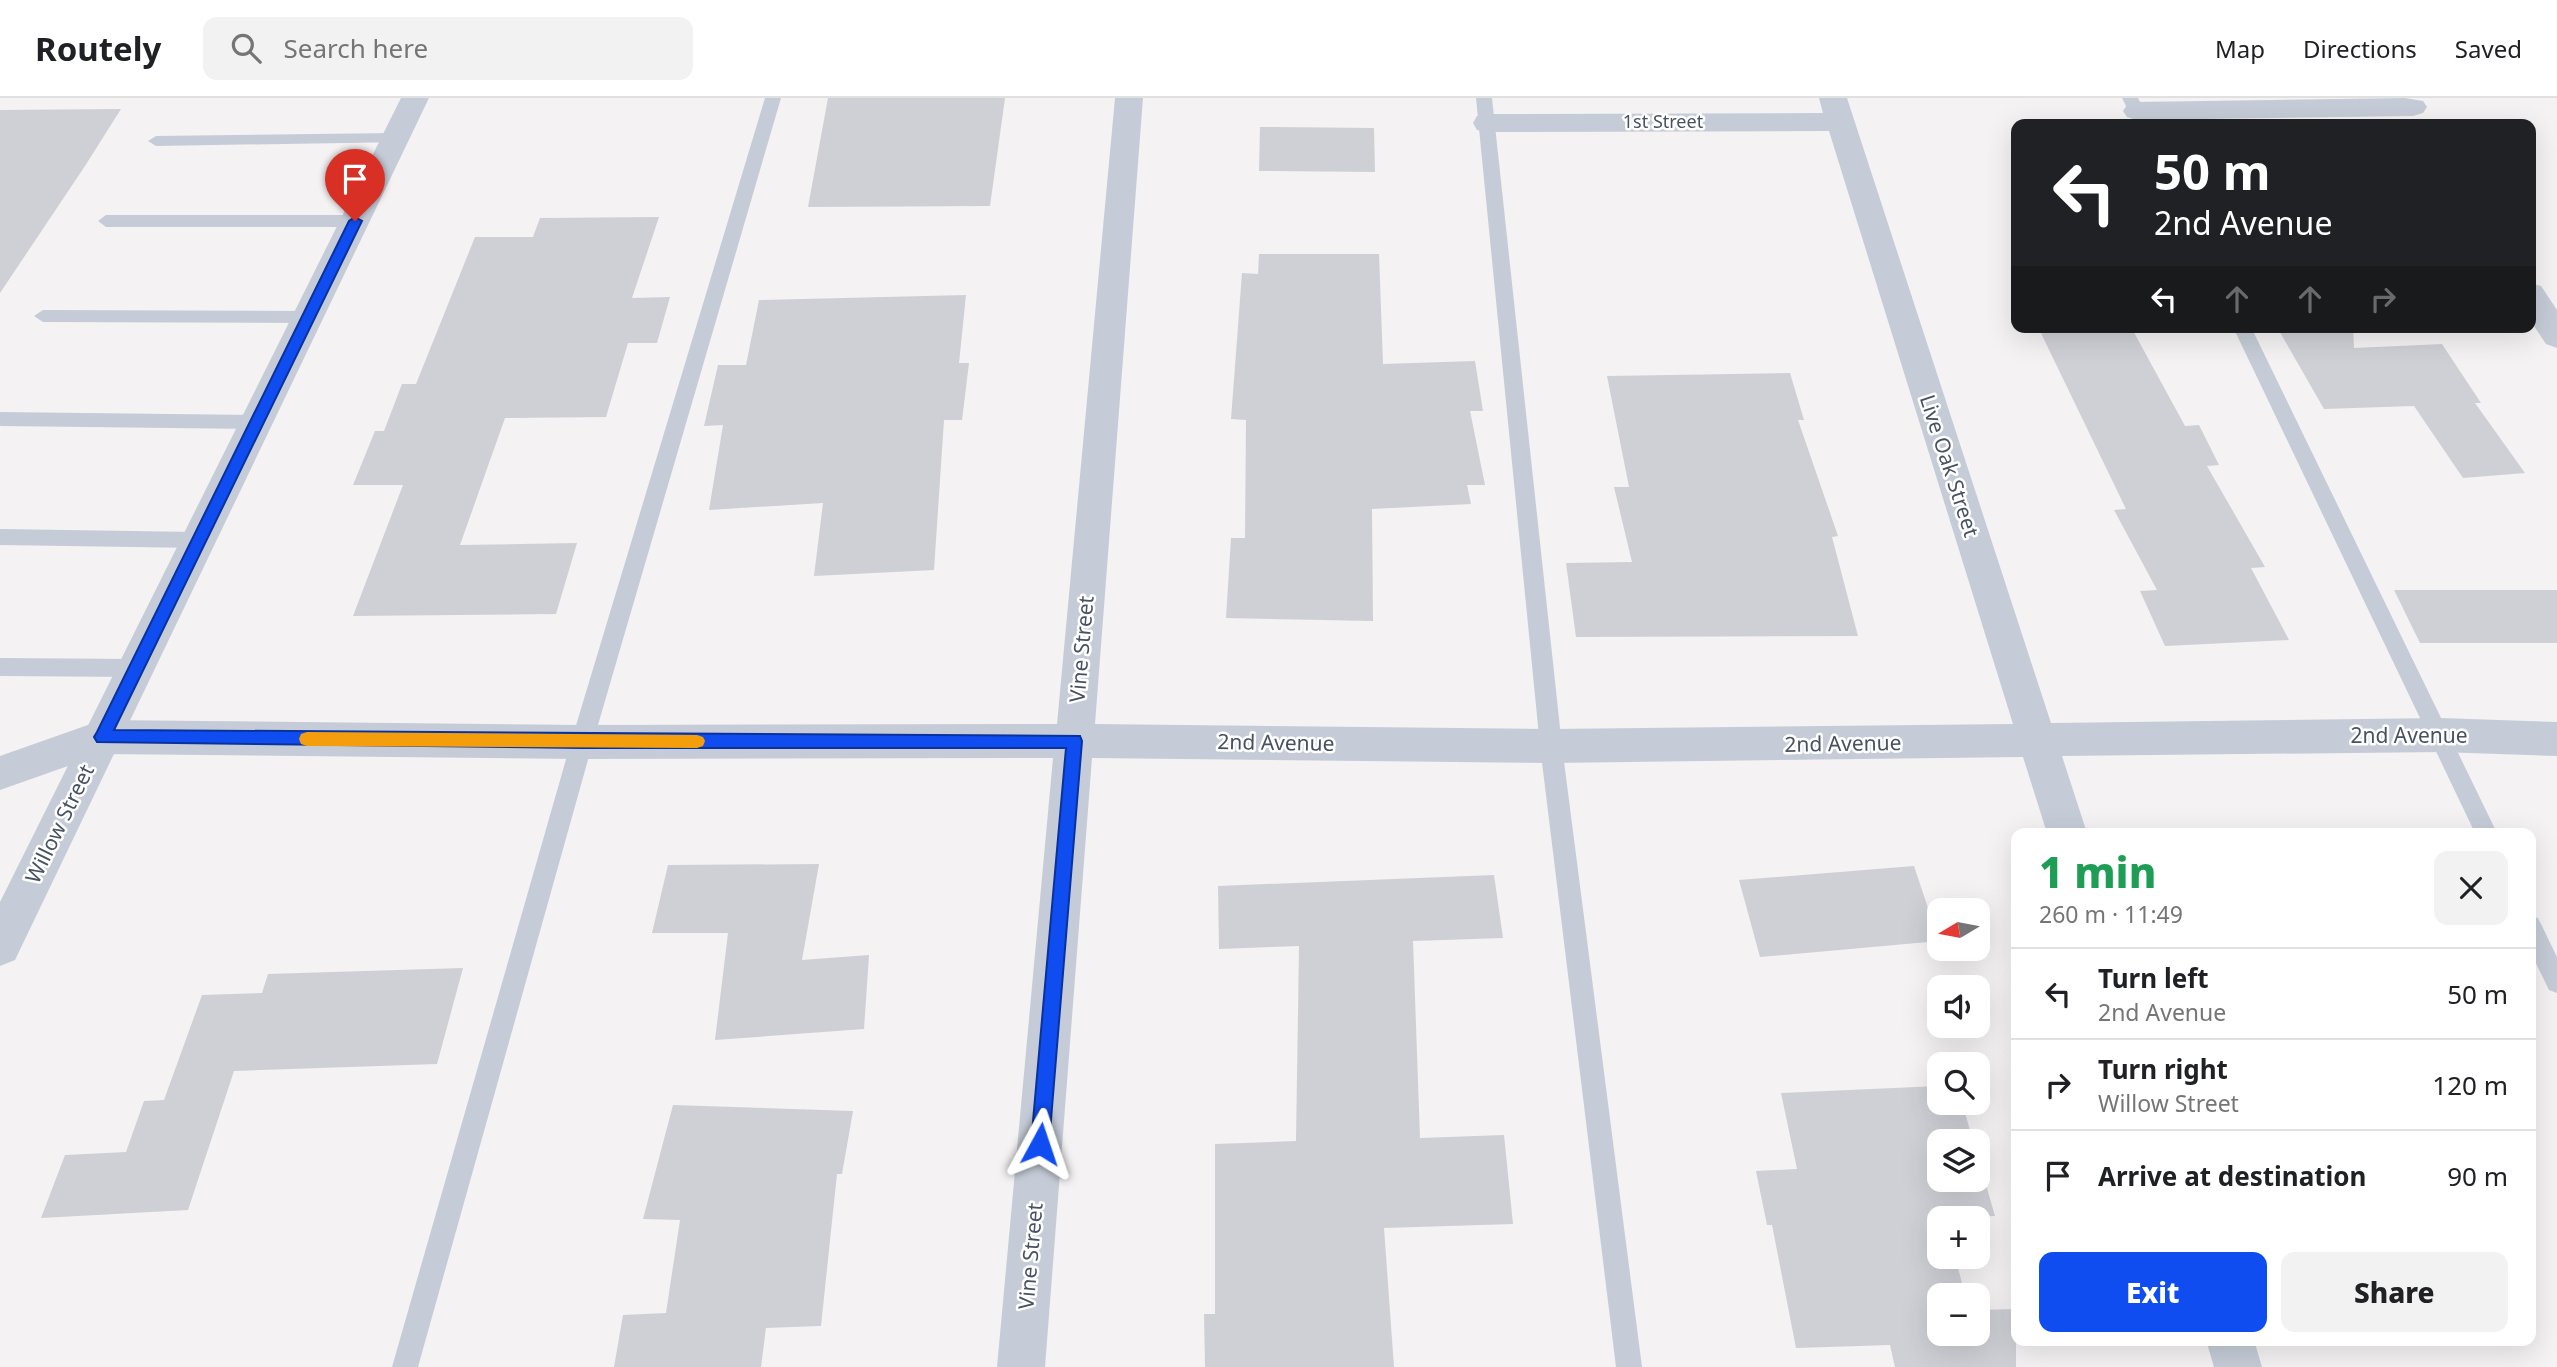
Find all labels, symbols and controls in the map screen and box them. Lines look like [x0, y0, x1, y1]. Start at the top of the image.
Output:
search box [203, 17, 693, 80]
text: Routely [35, 26, 161, 71]
icon: search [227, 29, 265, 67]
text: Search here [283, 30, 428, 66]
text: Map [2215, 32, 2265, 65]
text: Directions [2303, 32, 2417, 65]
text: Saved [2455, 32, 2522, 65]
street label: 1st Street [1623, 109, 1704, 133]
text: 50 m [2154, 138, 2271, 204]
icon: left [2039, 147, 2130, 238]
pin [325, 149, 385, 221]
icon: arrive [336, 160, 374, 198]
text: 2nd Avenue [2154, 201, 2332, 244]
icon: left [2145, 280, 2183, 318]
icon: ahead [2218, 280, 2256, 318]
icon: ahead [2291, 280, 2329, 318]
icon: right [2364, 280, 2402, 318]
street label: Live Oak Street [1914, 391, 1986, 541]
street label: Vine Street [1062, 594, 1100, 703]
street label: 2nd Avenue [2350, 721, 2468, 749]
street label: 2nd Avenue [1217, 727, 1335, 757]
street label: 2nd Avenue [1784, 728, 1902, 758]
street label: Willow Street [18, 759, 100, 888]
text: 1 min [2039, 843, 2156, 900]
button: close [2434, 851, 2508, 925]
north arrow [1927, 898, 1990, 961]
map controls [1927, 898, 1990, 1346]
text: 260 m · 11:49 [2039, 898, 2183, 930]
text: Turn left [2098, 960, 2209, 996]
button: sound [1927, 975, 1990, 1038]
icon: left [2039, 975, 2077, 1013]
text: 50 m [2447, 976, 2508, 1012]
text: 2nd Avenue [2098, 996, 2226, 1028]
text: Turn right [2098, 1051, 2228, 1087]
button: search [1927, 1052, 1990, 1115]
icon: right [2039, 1066, 2077, 1104]
text: 120 m [2432, 1067, 2508, 1103]
text: Willow Street [2098, 1087, 2239, 1119]
position arrow [1003, 1107, 1077, 1181]
button: layers [1927, 1129, 1990, 1192]
icon: arrive [2039, 1157, 2077, 1195]
text: Arrive at destination [2098, 1158, 2367, 1194]
text: 90 m [2447, 1158, 2508, 1194]
street label: Vine Street [1011, 1201, 1049, 1310]
button: + [1927, 1206, 1990, 1269]
button: Exit [2039, 1252, 2267, 1332]
button: Share [2281, 1252, 2508, 1332]
button: − [1927, 1283, 1990, 1346]

